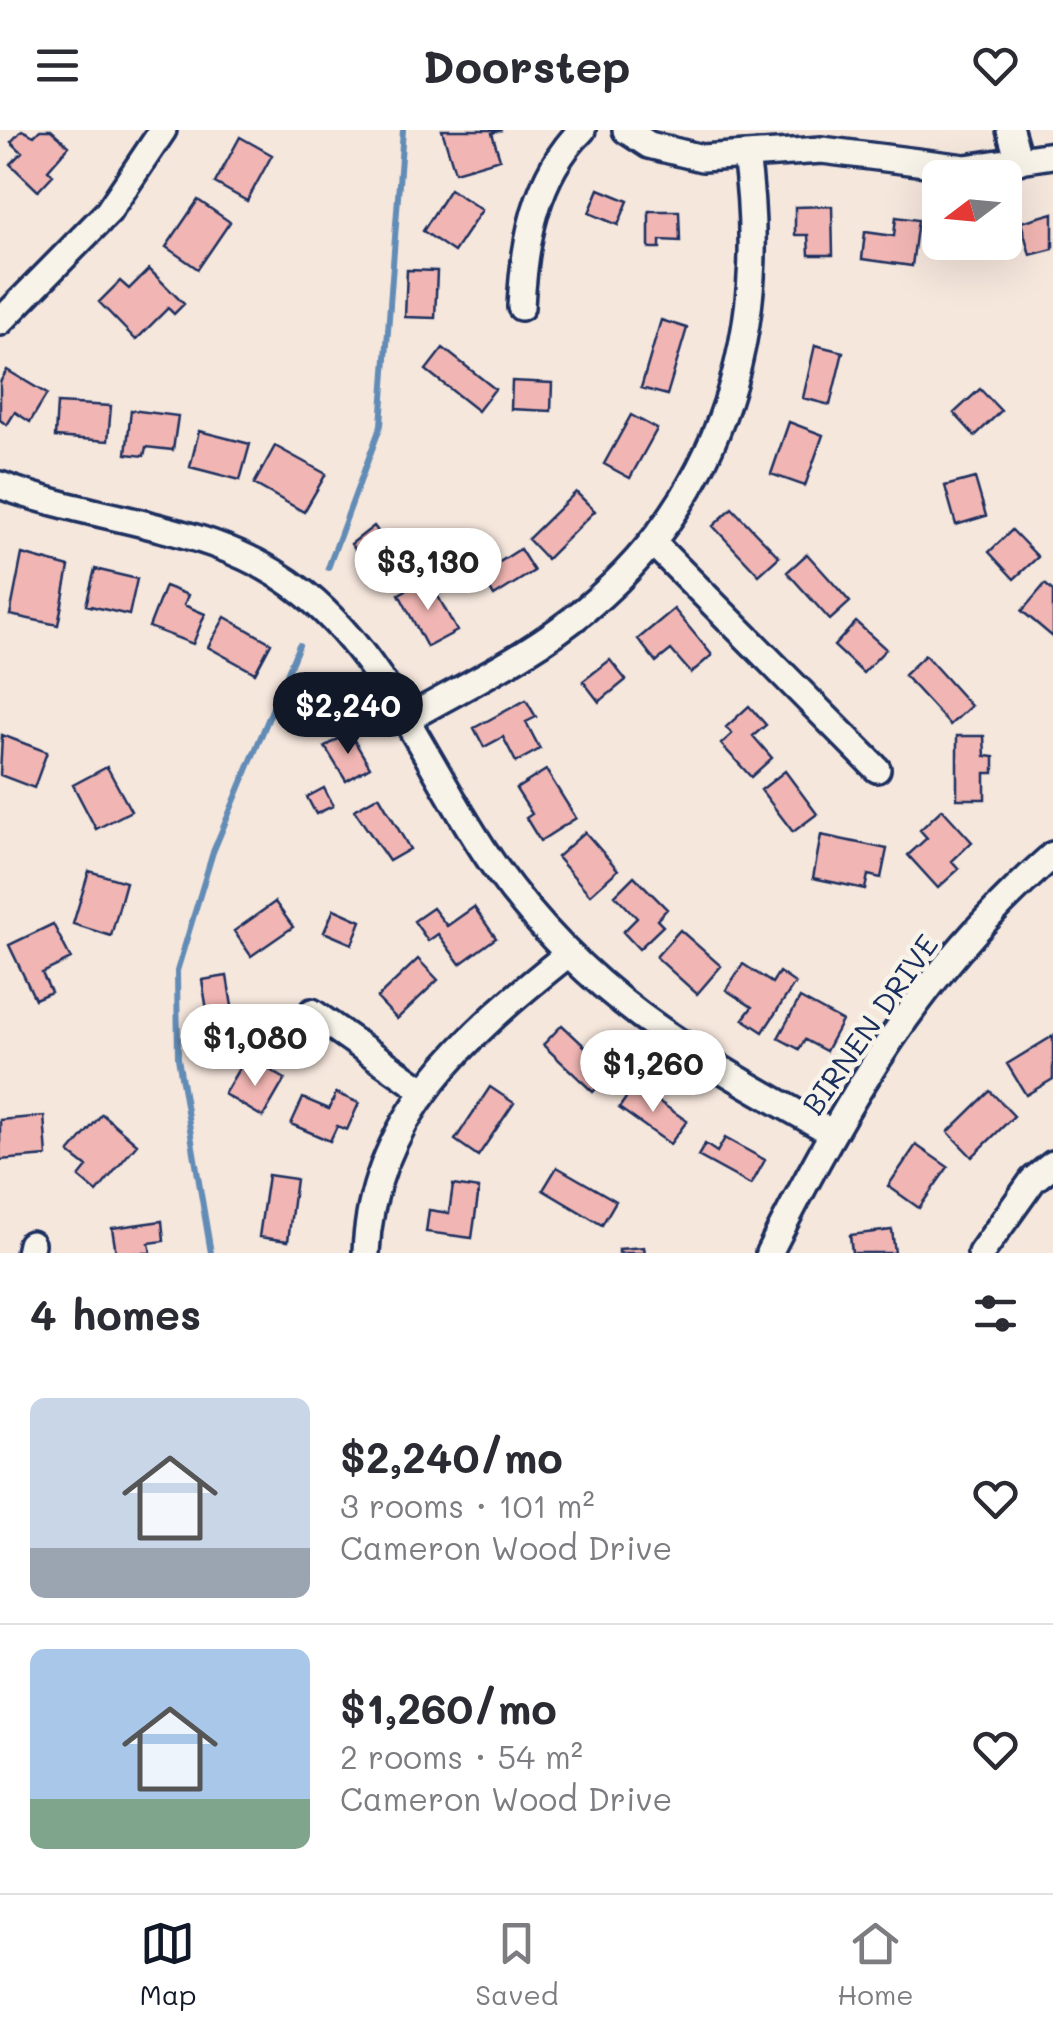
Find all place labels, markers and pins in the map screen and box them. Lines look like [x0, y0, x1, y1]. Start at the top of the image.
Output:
pin: $3,130 [347, 528, 509, 613]
pin: $2,240 [267, 672, 429, 757]
pin: $1,080 [174, 1004, 336, 1089]
pin: $1,260 [572, 1030, 734, 1115]

